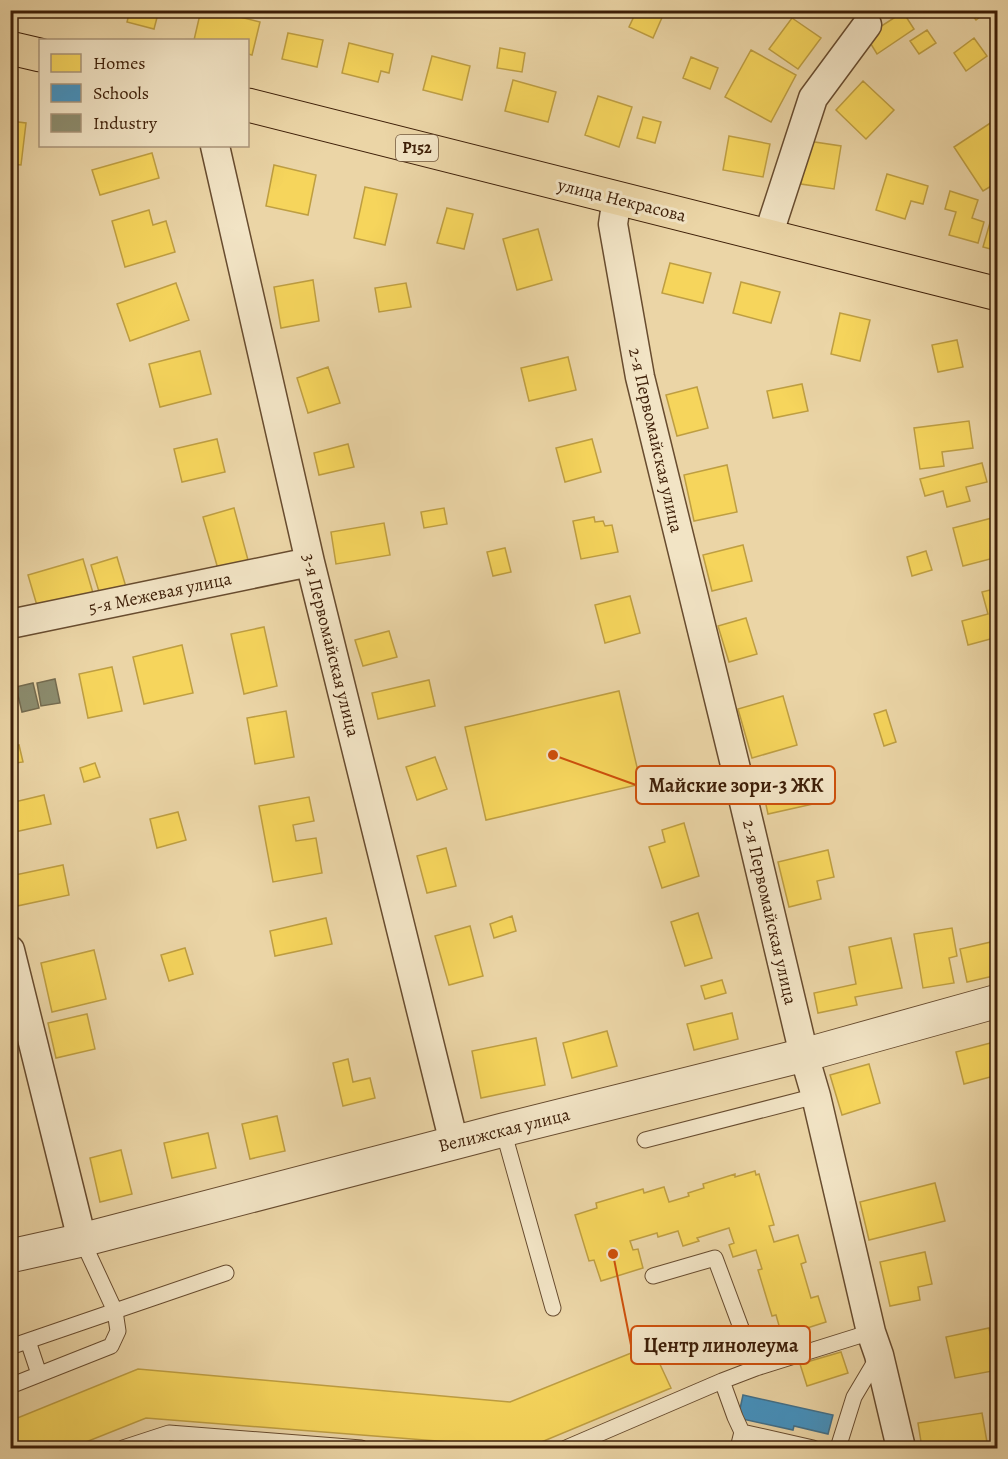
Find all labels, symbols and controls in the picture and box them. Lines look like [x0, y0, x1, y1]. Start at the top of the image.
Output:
legend [39, 39, 249, 147]
text: Homes [93, 51, 145, 75]
text: Schools [93, 81, 149, 105]
text: Industry [93, 111, 158, 135]
road number: Р152 [396, 135, 438, 161]
street label: улица Некрасова [554, 172, 689, 228]
street label: 2-я Первомайская улица [623, 345, 689, 536]
street label: 3-я Первомайская улица [297, 551, 366, 740]
street label: 5-я Межевая улица [86, 566, 234, 620]
callout: Майские зори-3 ЖК [636, 766, 835, 804]
text: Майские зори-3 ЖК [648, 772, 824, 799]
street label: 2-я Первомайская улица [737, 817, 803, 1008]
street label: Велижская улица [436, 1102, 573, 1158]
callout: Центр линолеума [631, 1326, 810, 1364]
text: Центр линолеума [643, 1332, 799, 1359]

